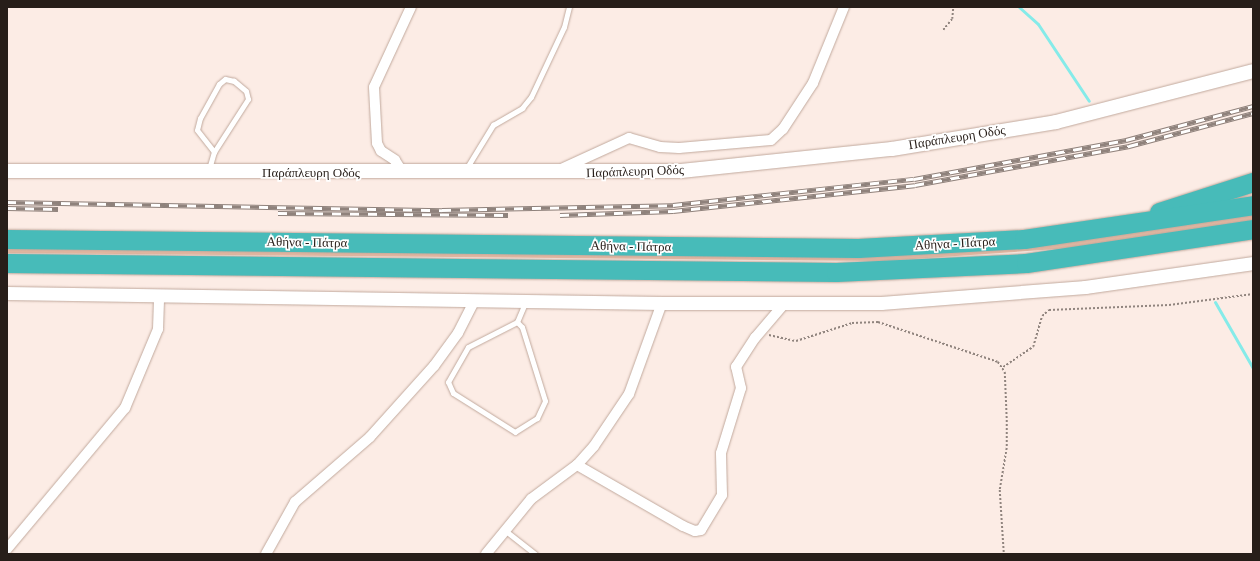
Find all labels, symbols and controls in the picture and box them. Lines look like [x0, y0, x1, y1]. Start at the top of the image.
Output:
street label: Παράπλευρη Οδός [907, 123, 1007, 153]
street label: Παράπλευρη Οδός [586, 162, 684, 182]
street label: Παράπλευρη Οδός [262, 165, 360, 181]
street label: Αθήνα - Πάτρα [267, 234, 347, 252]
street label: Αθήνα - Πάτρα [914, 234, 996, 254]
street label: Αθήνα - Πάτρα [591, 238, 671, 256]

